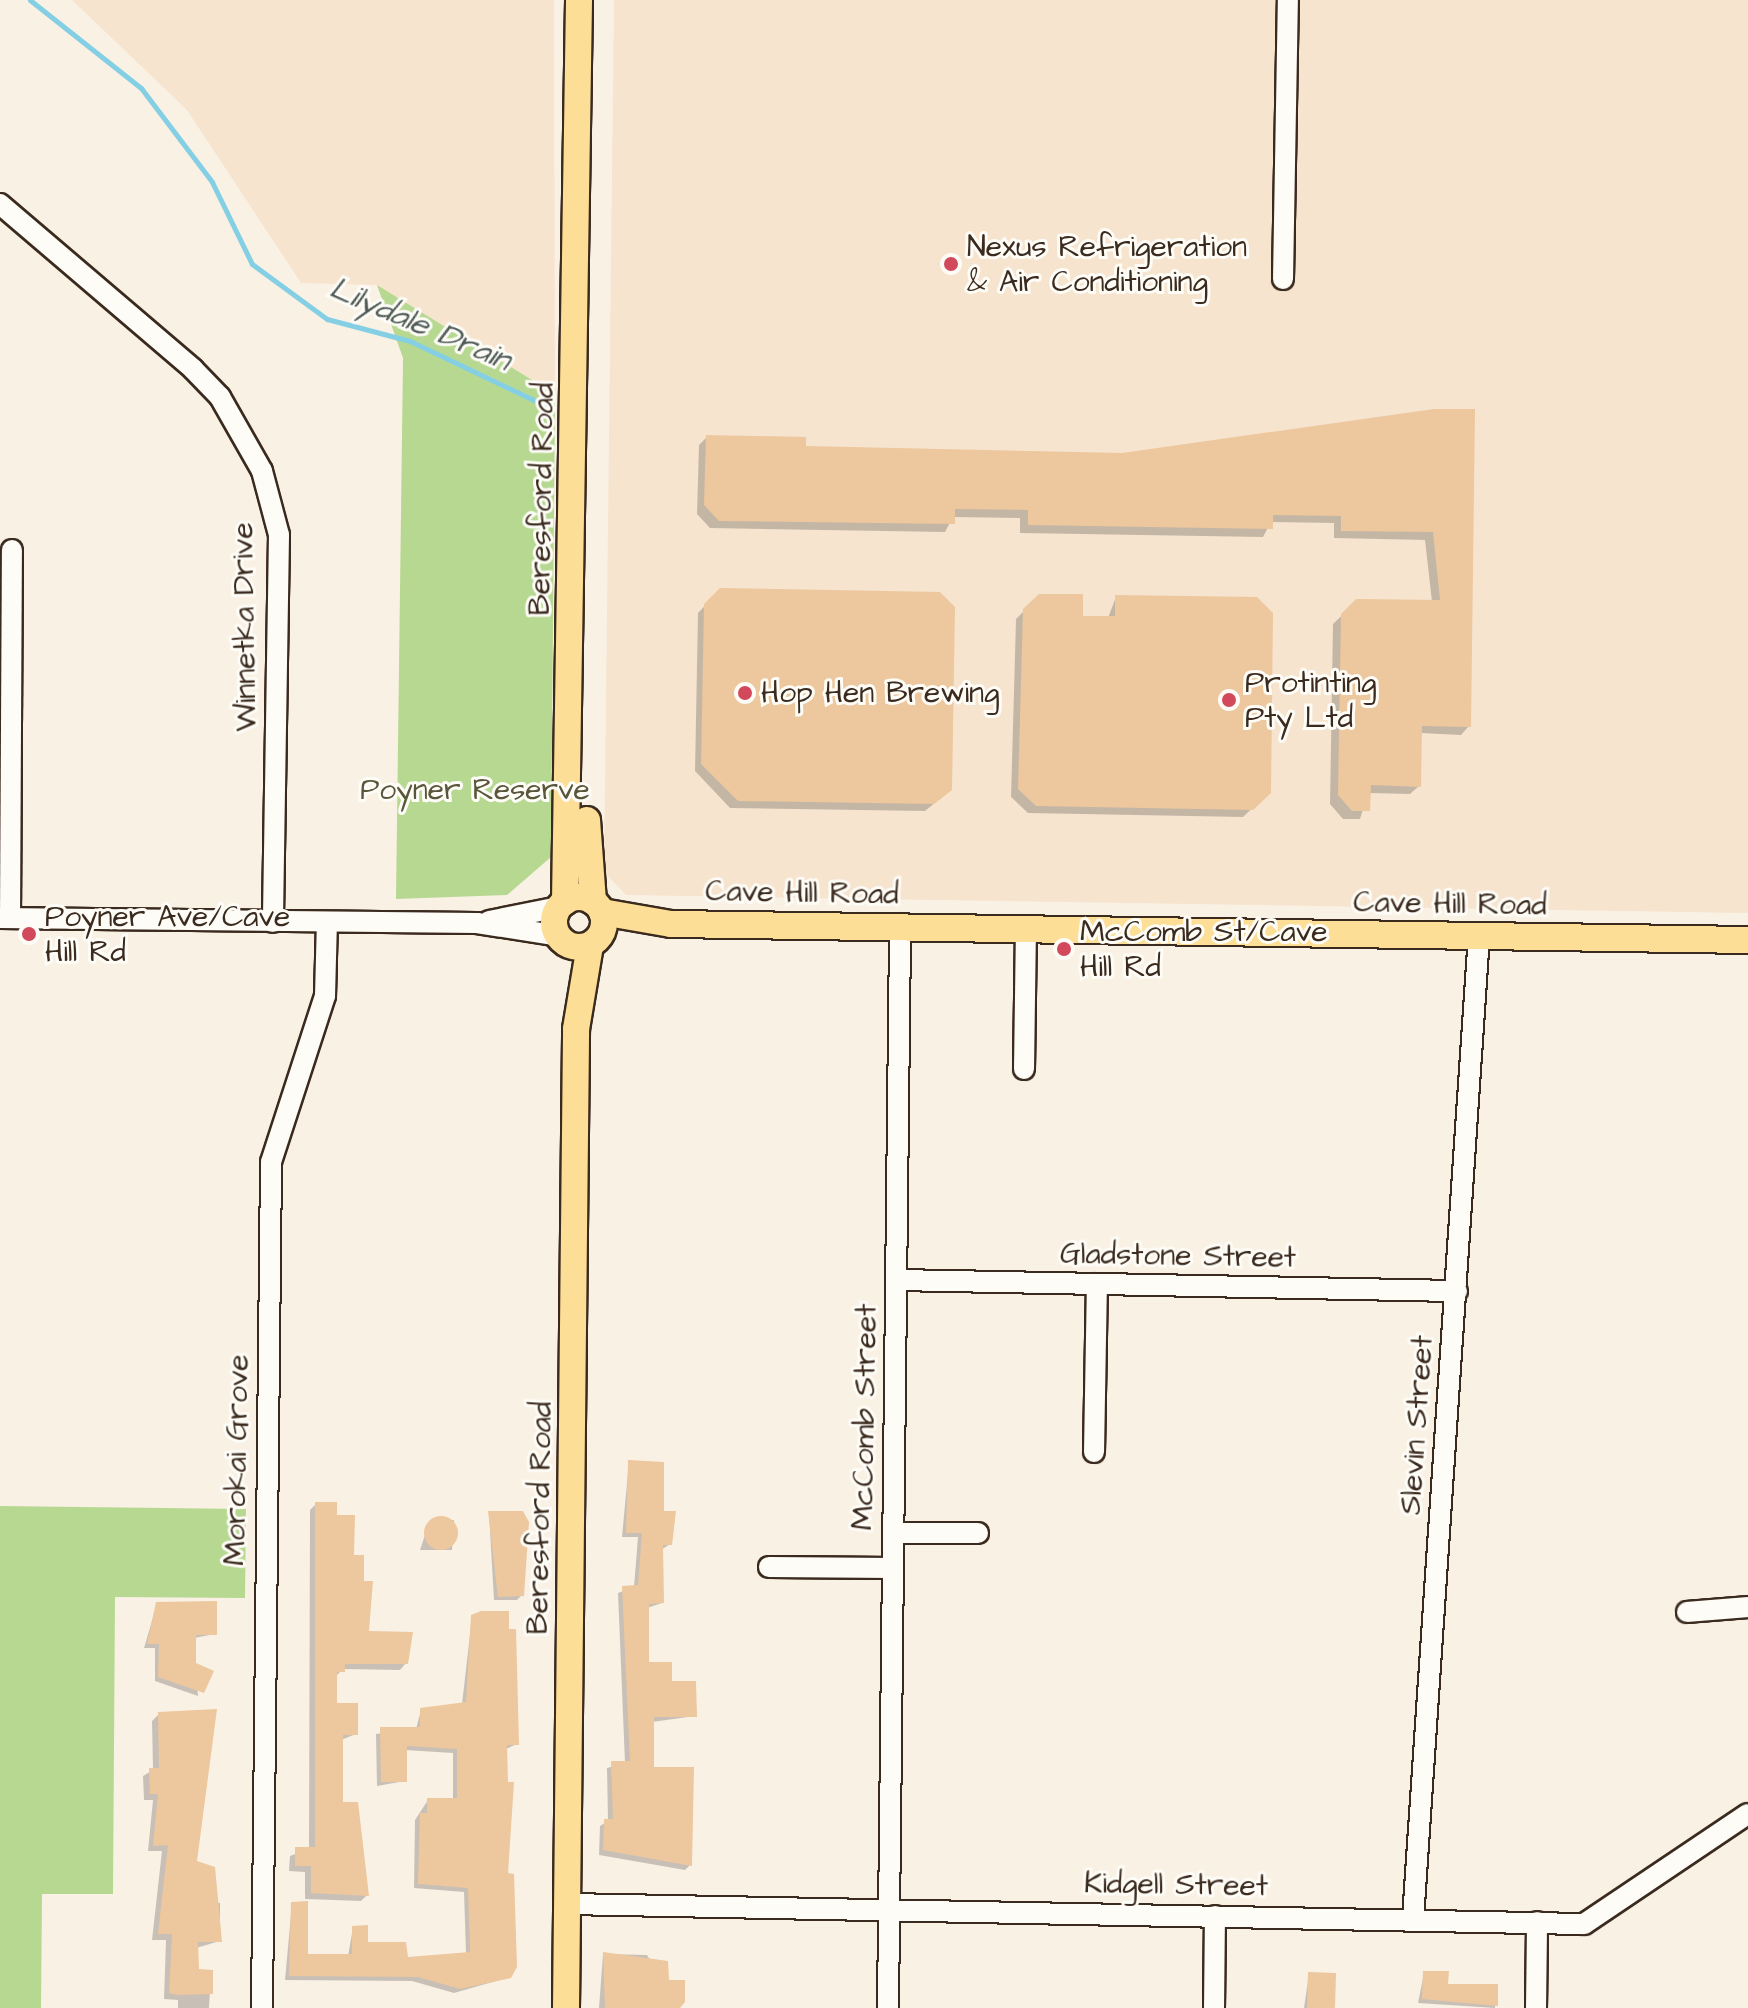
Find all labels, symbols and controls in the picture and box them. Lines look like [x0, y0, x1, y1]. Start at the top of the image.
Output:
place label: Nexus Refrigeration & Air Conditioning [967, 229, 1247, 300]
marker: Nexus Refrigeration & Air Conditioning [942, 255, 960, 273]
water label: Lilydale Drain [324, 270, 516, 380]
street label: Beresford Road [522, 382, 562, 616]
street label: Winnetka Drive [225, 522, 265, 732]
place label: Protinting Pty Ltd [1245, 665, 1376, 736]
place label: Hop Hen Brewing [761, 675, 1000, 711]
marker: Hop Hen Brewing [736, 684, 754, 702]
marker: Protinting Pty Ltd [1220, 691, 1238, 709]
park label: Poyner Reserve [360, 772, 590, 808]
street label: Cave Hill Road [705, 873, 899, 913]
street label: Cave Hill Road [1353, 884, 1547, 924]
place label: Poyner Ave/Cave Hill Rd [45, 899, 290, 970]
place label: McComb St/Cave Hill Rd [1080, 914, 1327, 984]
marker: Poyner Ave/Cave Hill Rd [20, 925, 38, 943]
marker: McComb St/Cave Hill Rd [1055, 940, 1073, 958]
street label: Gladstone Street [1060, 1236, 1296, 1276]
street label: McComb Street [845, 1303, 885, 1531]
street label: Slevin Street [1393, 1334, 1441, 1516]
street label: Morokai Grove [217, 1354, 257, 1566]
street label: Beresford Road [520, 1401, 560, 1635]
street label: Kidgell Street [1084, 1865, 1268, 1905]

